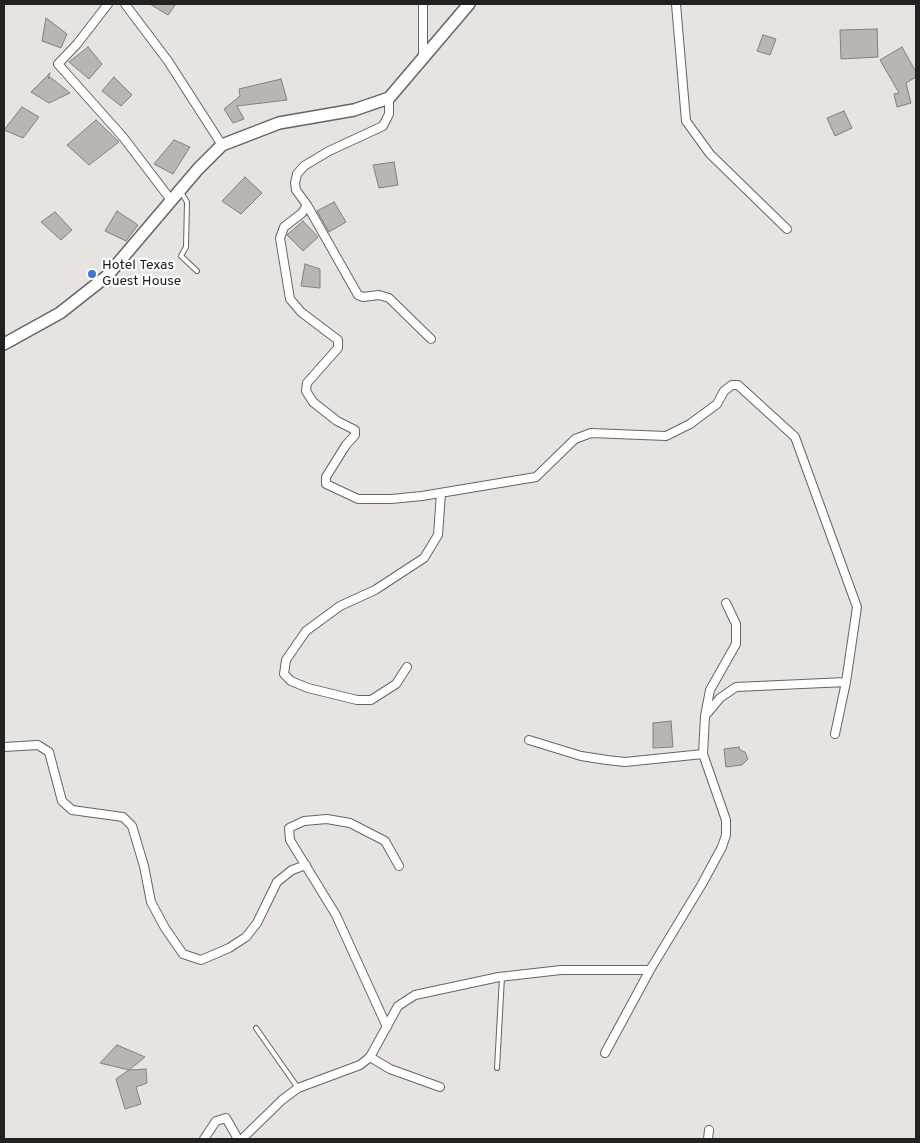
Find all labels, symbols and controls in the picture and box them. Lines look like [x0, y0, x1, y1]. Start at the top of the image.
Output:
place label: Hotel Texas Guest House [102, 258, 181, 290]
marker: Hotel Texas Guest House [86, 268, 98, 280]

